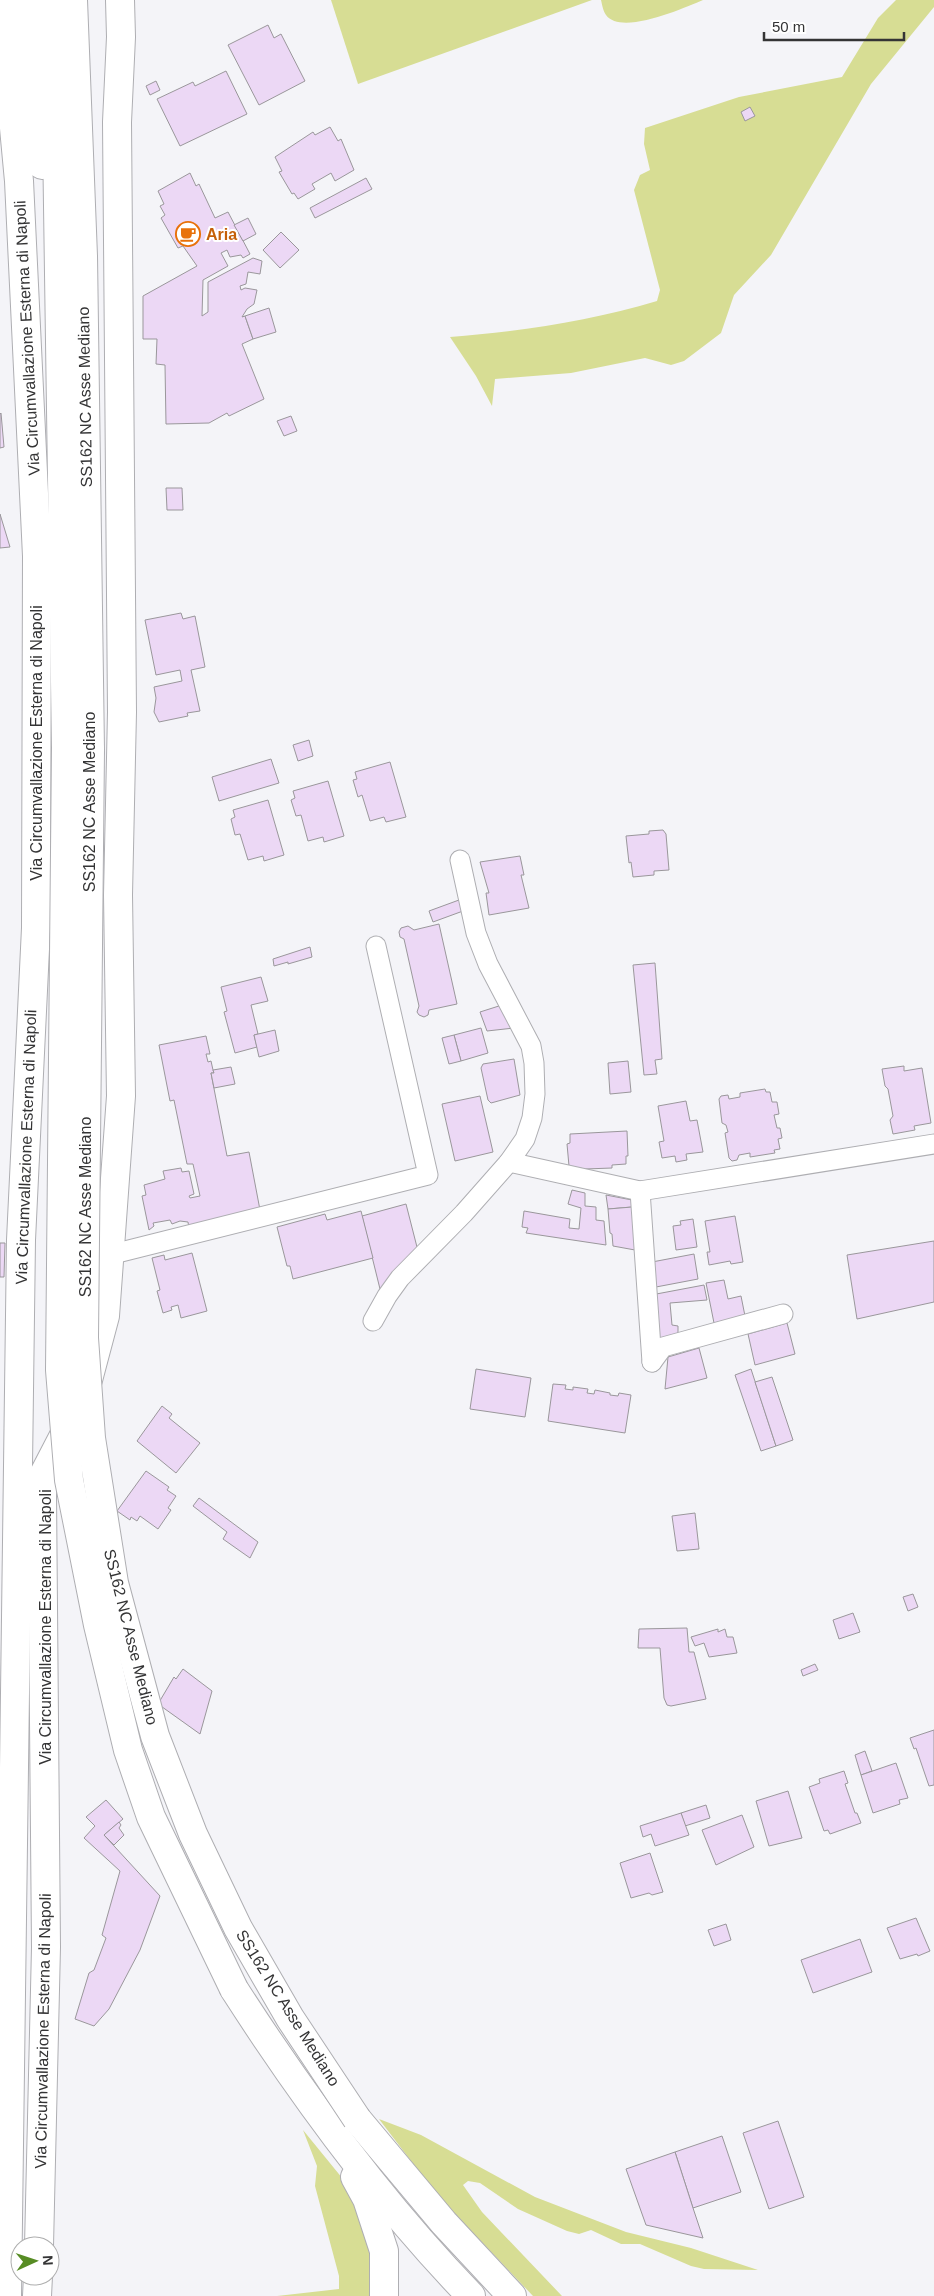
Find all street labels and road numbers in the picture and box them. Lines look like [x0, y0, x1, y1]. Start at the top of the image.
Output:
street label: Via Circumvallazione Esterna di Napoli [11, 200, 43, 476]
street label: SS162 NC Asse Mediano [75, 306, 95, 487]
street label: Via Circumvallazione Esterna di Napoli [28, 605, 45, 881]
street label: SS162 NC Asse Mediano [81, 712, 98, 892]
street label: Via Circumvallazione Esterna di Napoli [13, 1009, 39, 1285]
street label: SS162 NC Asse Mediano [77, 1117, 94, 1297]
street label: Via Circumvallazione Esterna di Napoli [37, 1489, 54, 1765]
street label: SS162 NC Asse Mediano [101, 1547, 161, 1727]
street label: Via Circumvallazione Esterna di Napoli [32, 1893, 54, 2169]
street label: SS162 NC Asse Mediano [233, 1927, 343, 2089]

